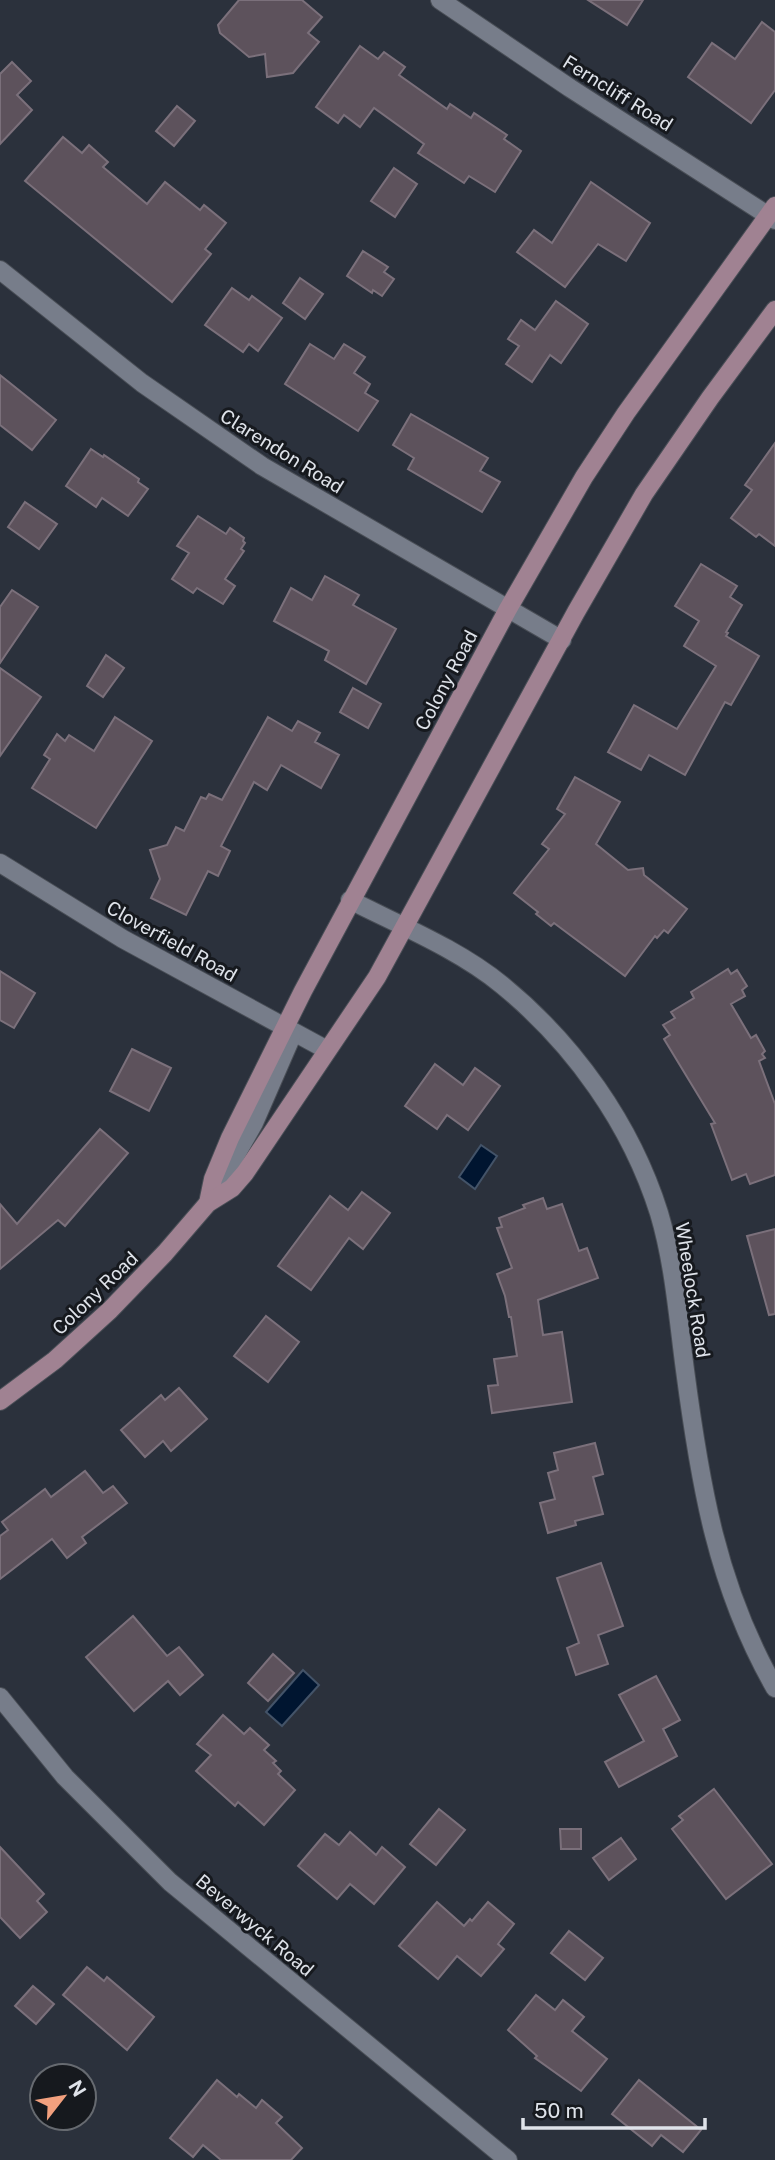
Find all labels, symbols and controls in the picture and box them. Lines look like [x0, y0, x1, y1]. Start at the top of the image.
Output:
street label: Ferncliff Road [559, 51, 677, 135]
street label: Clarendon Road [216, 404, 348, 498]
street label: Colony Road [410, 626, 482, 734]
street label: Cloverfield Road [103, 896, 241, 986]
street label: Wheelock Road [671, 1221, 715, 1359]
street label: Colony Road [48, 1247, 142, 1339]
street label: Beverwyck Road [192, 1869, 318, 1981]
north arrow [28, 2062, 98, 2132]
text: N [64, 2076, 91, 2100]
scale bar [523, 2086, 705, 2130]
text: 50 m [534, 2098, 584, 2123]

